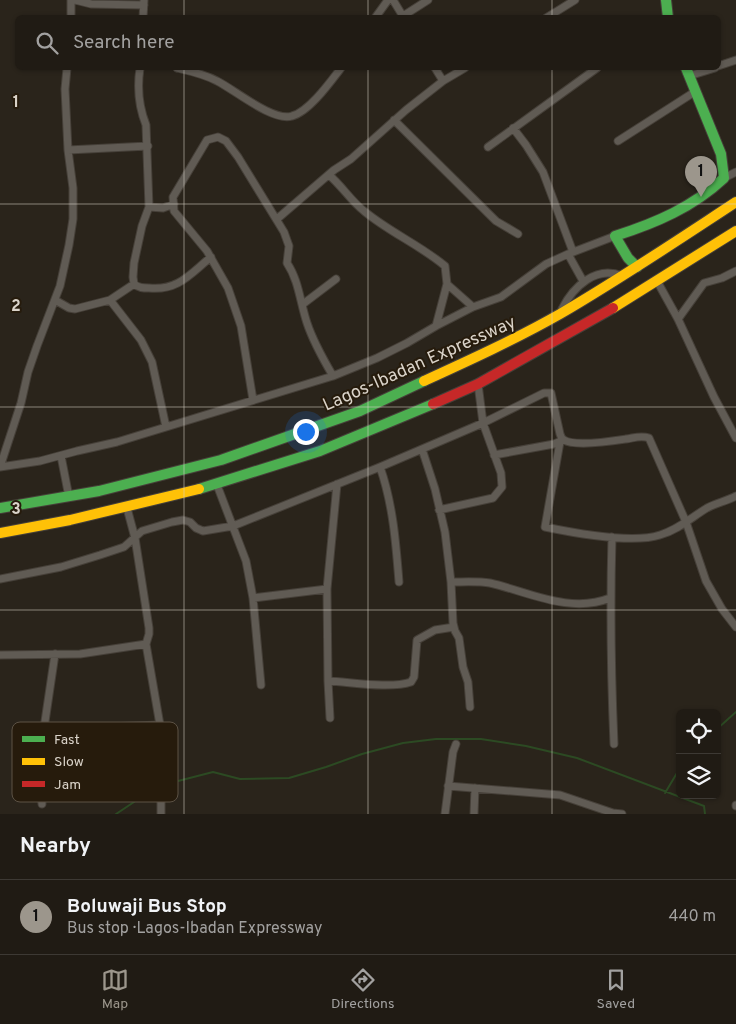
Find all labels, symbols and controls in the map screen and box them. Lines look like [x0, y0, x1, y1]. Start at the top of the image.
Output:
search box [15, 15, 721, 70]
icon: search [33, 29, 61, 57]
text: Search here [73, 31, 175, 55]
text: 1 [13, 93, 19, 113]
pin: 1 [685, 156, 717, 197]
text: 2 [11, 297, 21, 317]
street label: Lagos-Ibadan Expressway [319, 311, 520, 417]
your location [293, 419, 319, 445]
text: 3 [11, 500, 21, 520]
map controls [676, 709, 721, 799]
button: locate [676, 709, 721, 754]
legend [12, 722, 178, 802]
text: Fast [54, 732, 80, 749]
text: Slow [54, 754, 84, 771]
button: layers [676, 754, 721, 799]
text: Jam [54, 777, 81, 794]
text: Nearby [20, 833, 91, 860]
text: Boluwaji Bus Stop [67, 895, 227, 919]
text: 1 [33, 907, 39, 927]
text: 440 m [669, 907, 716, 927]
text: Bus stop · Lagos-Ibadan Expressway [67, 919, 322, 939]
tab: Map [101, 966, 129, 1013]
tab: Directions [331, 966, 395, 1013]
tab: Saved [597, 966, 635, 1013]

